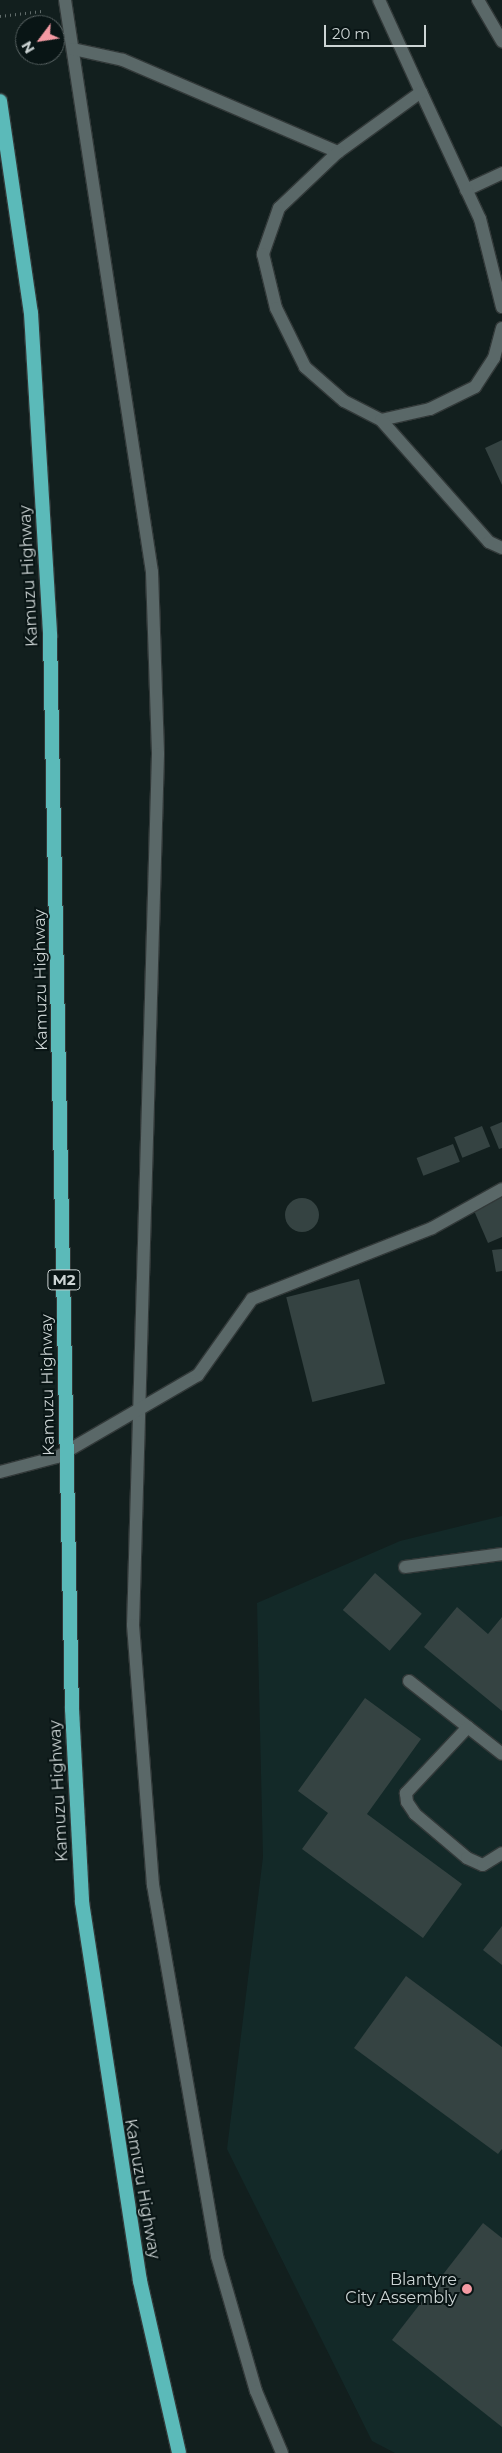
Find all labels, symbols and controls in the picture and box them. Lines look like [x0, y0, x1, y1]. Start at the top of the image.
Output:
north arrow [15, 15, 65, 65]
scale bar [327, 15, 430, 47]
text: 20 m [332, 24, 370, 43]
text: N [17, 38, 39, 57]
street label: Kamuzu Highway [16, 505, 42, 647]
street label: Kamuzu Highway [30, 909, 52, 1051]
road number: M2 [46, 1268, 82, 1292]
street label: Kamuzu Highway [37, 1314, 59, 1456]
street label: Kamuzu Highway [46, 1720, 72, 1862]
street label: Kamuzu Highway [120, 2117, 164, 2261]
place label: Blantyre City Assembly [345, 2270, 457, 2308]
marker: Blantyre City Assembly [461, 2283, 473, 2295]

